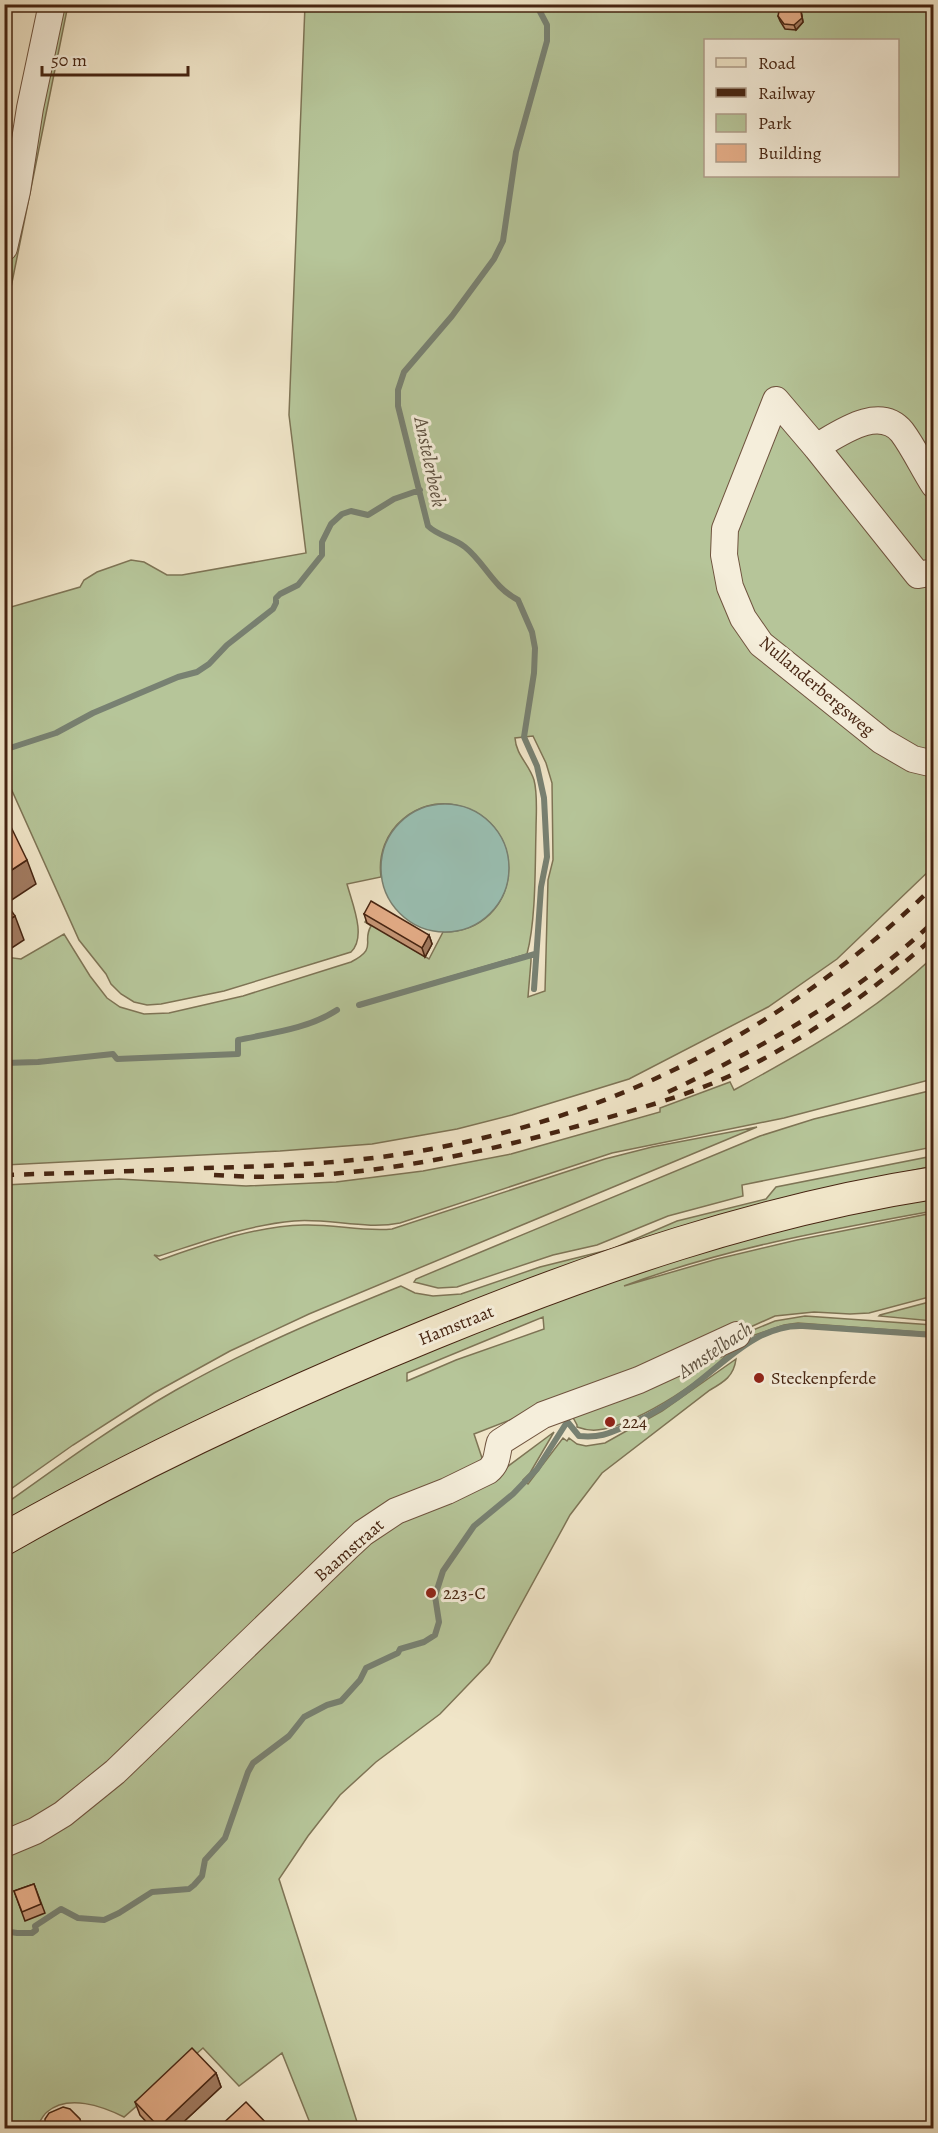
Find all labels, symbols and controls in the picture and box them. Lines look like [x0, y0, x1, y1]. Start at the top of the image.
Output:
scale bar [42, 39, 188, 77]
legend [704, 39, 899, 177]
text: 50 m [51, 48, 87, 72]
text: Road [758, 51, 796, 75]
text: Railway [758, 81, 816, 105]
text: Park [758, 111, 792, 135]
text: Building [758, 141, 822, 165]
water label: Anstelerbeek [407, 413, 453, 510]
street label: Nullanderbergsweg [754, 631, 880, 741]
street label: Hamstraat [415, 1299, 497, 1351]
water label: Amstelbach [671, 1315, 758, 1385]
place label: Steckenpferde [771, 1366, 876, 1390]
marker: Steckenpferde [752, 1371, 766, 1385]
place label: 224 [622, 1410, 647, 1434]
marker: 224 [603, 1415, 617, 1429]
street label: Baamstraat [309, 1513, 389, 1587]
place label: 223-C [443, 1581, 486, 1605]
marker: 223-C [424, 1586, 438, 1600]

